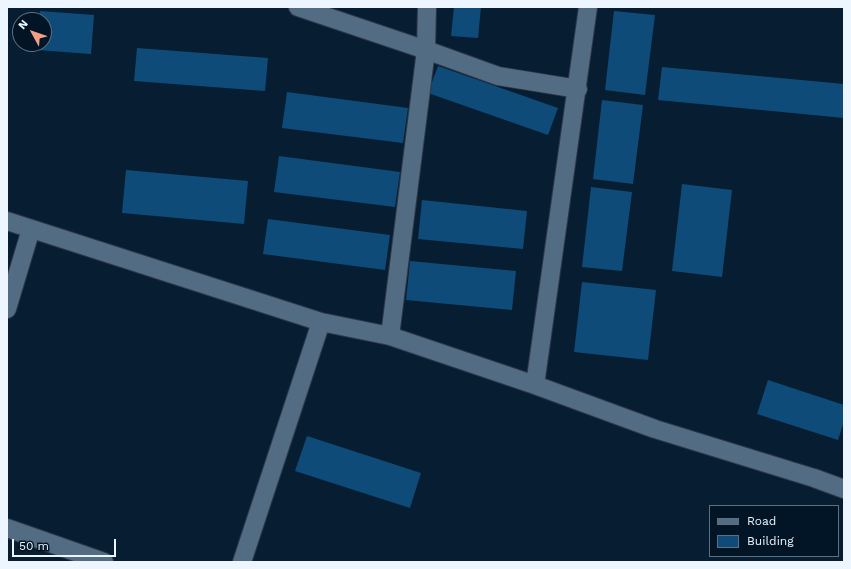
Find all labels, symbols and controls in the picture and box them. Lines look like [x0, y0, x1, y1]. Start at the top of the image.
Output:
north arrow [12, 12, 52, 52]
text: N [16, 17, 31, 32]
legend [709, 505, 839, 557]
text: Road [747, 514, 776, 528]
scale bar [14, 531, 118, 557]
text: Building [747, 534, 794, 548]
text: 50 m [19, 539, 49, 553]

